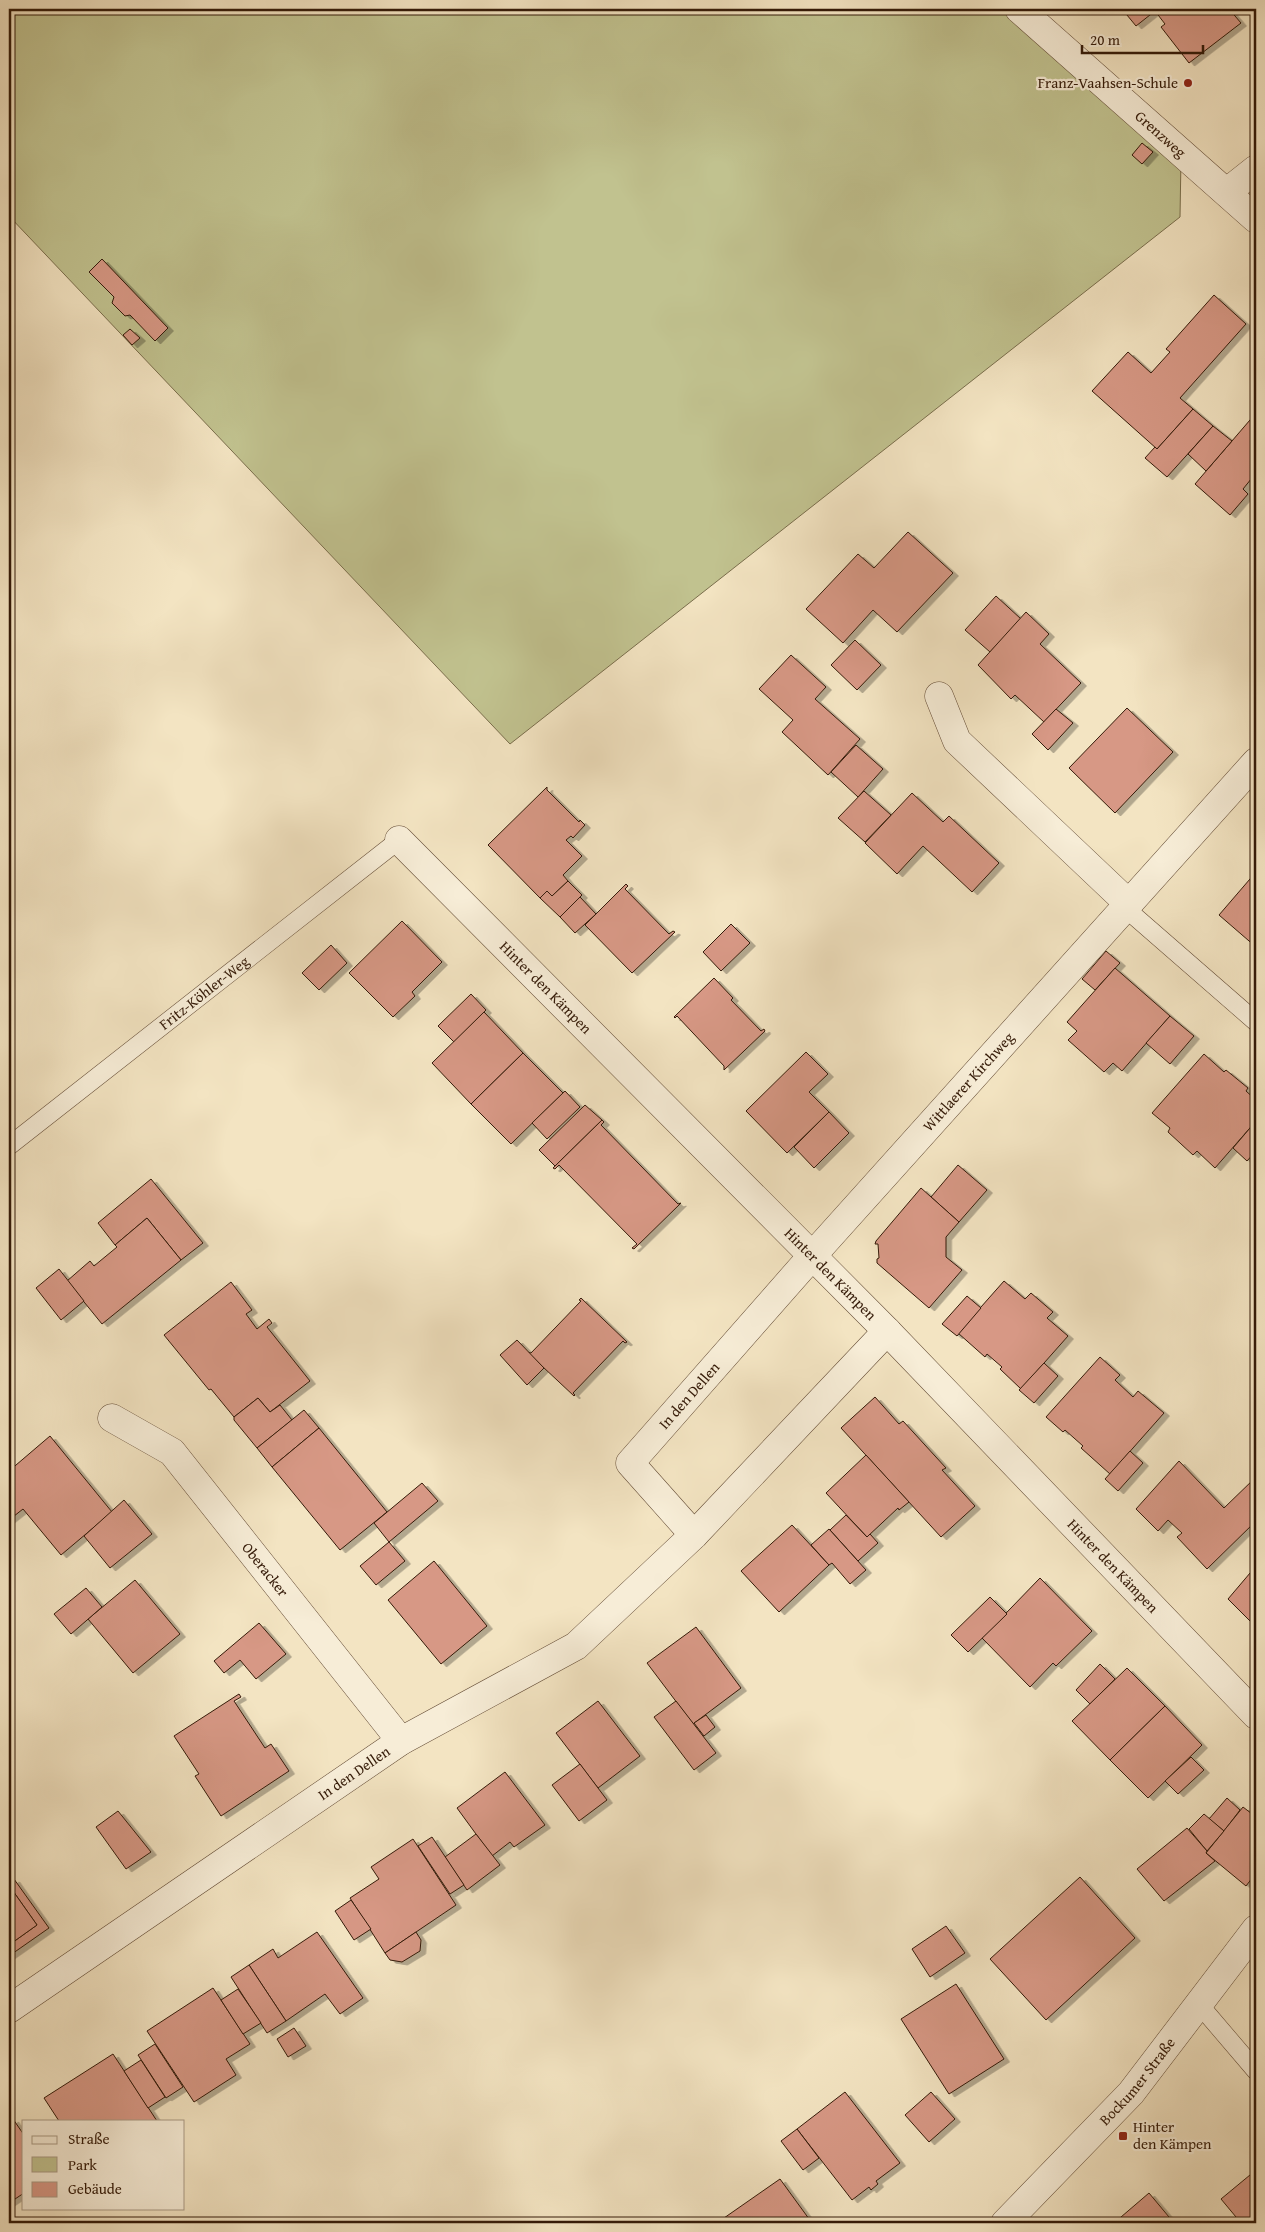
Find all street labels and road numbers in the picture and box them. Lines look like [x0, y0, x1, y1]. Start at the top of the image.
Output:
street label: Grenzweg [1131, 106, 1191, 163]
street label: Hinter den Kämpen [495, 936, 597, 1039]
street label: Fritz-Köhler-Weg [154, 950, 254, 1034]
street label: Wittlaerer Kirchweg [918, 1027, 1019, 1136]
street label: Hinter den Kämpen [780, 1223, 882, 1325]
street label: In den Dellen [653, 1357, 725, 1434]
street label: Hinter den Kämpen [1063, 1514, 1164, 1618]
street label: Oberacker [237, 1538, 294, 1601]
street label: In den Dellen [313, 1740, 395, 1805]
street label: Bockumer Straße [1094, 2033, 1180, 2130]

